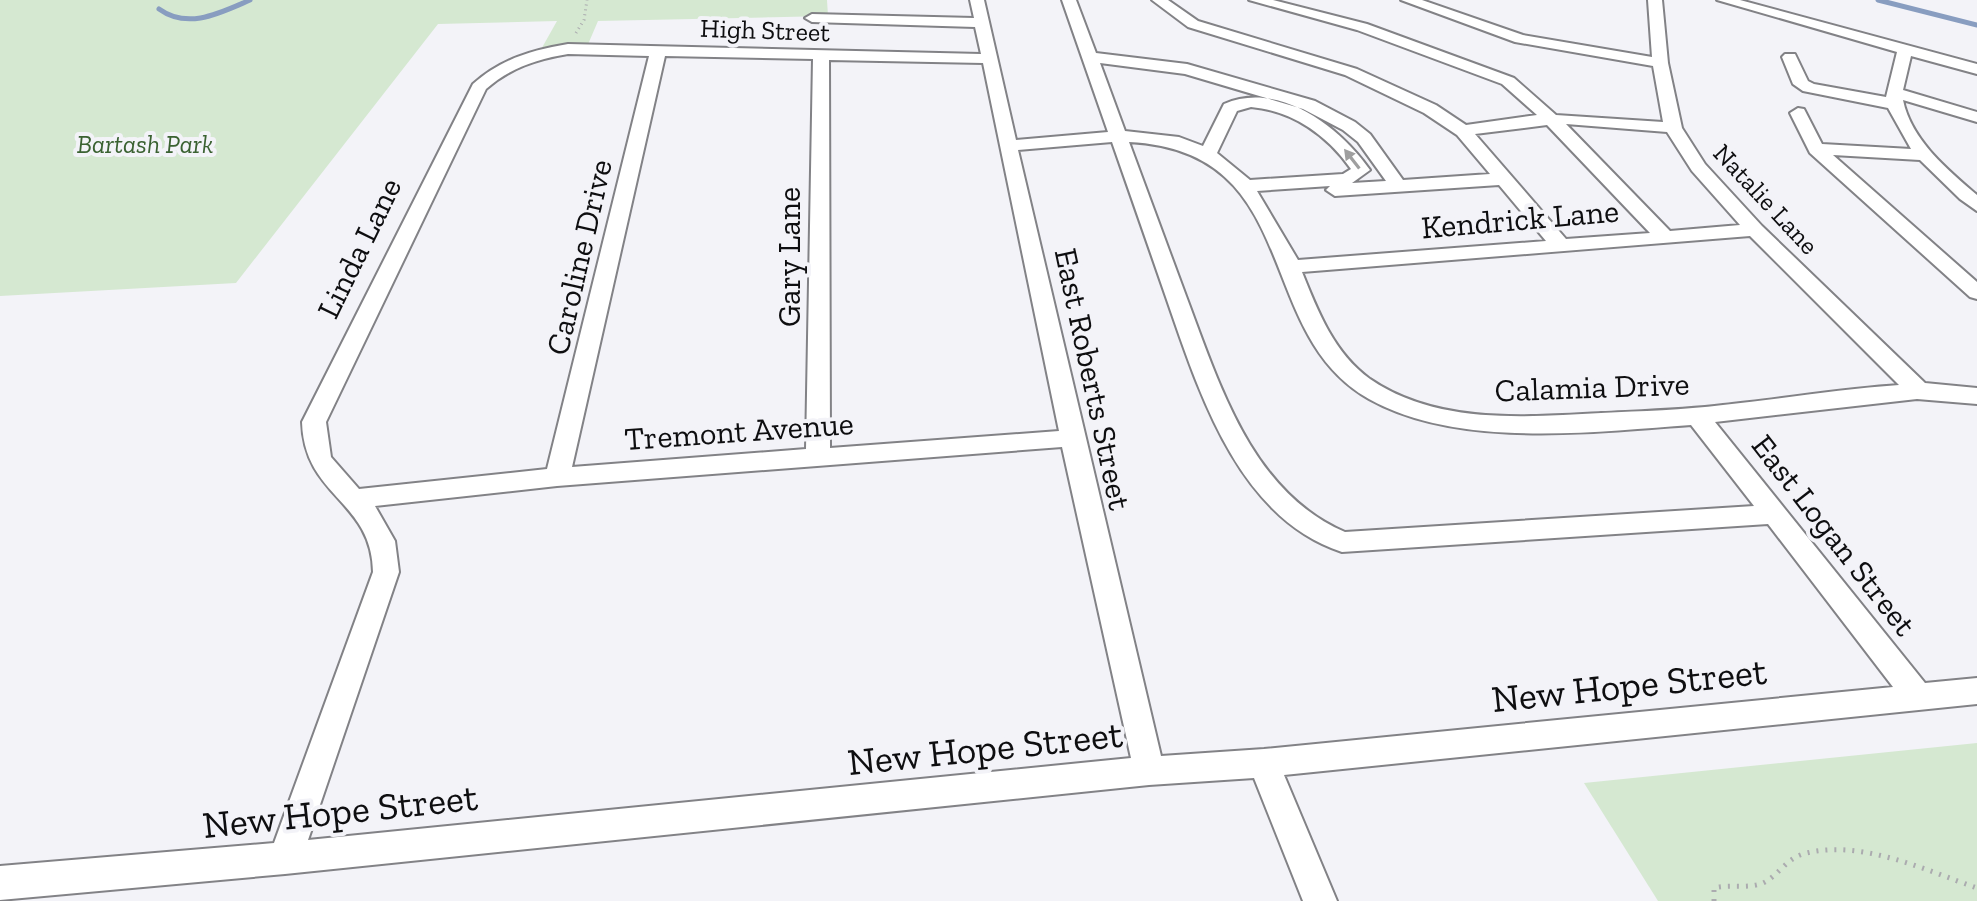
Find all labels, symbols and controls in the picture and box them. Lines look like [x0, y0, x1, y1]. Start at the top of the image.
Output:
street label: High Street [700, 12, 831, 48]
park label: Bartash Park [77, 128, 213, 160]
street label: Natalie Lane [1707, 137, 1825, 261]
one-way arrow [1345, 149, 1361, 169]
street label: Caroline Drive [538, 156, 620, 358]
street label: Linda Lane [309, 172, 409, 324]
street label: Gary Lane [770, 187, 808, 327]
street label: Kendrick Lane [1420, 191, 1620, 247]
street label: East Roberts Street [1047, 245, 1139, 513]
street label: Calamia Drive [1494, 365, 1690, 409]
street label: Tremont Avenue [623, 404, 855, 458]
street label: East Logan Street [1744, 427, 1924, 643]
street label: New Hope Street [1489, 648, 1769, 722]
street label: New Hope Street [845, 711, 1125, 785]
street label: New Hope Street [200, 774, 480, 848]

